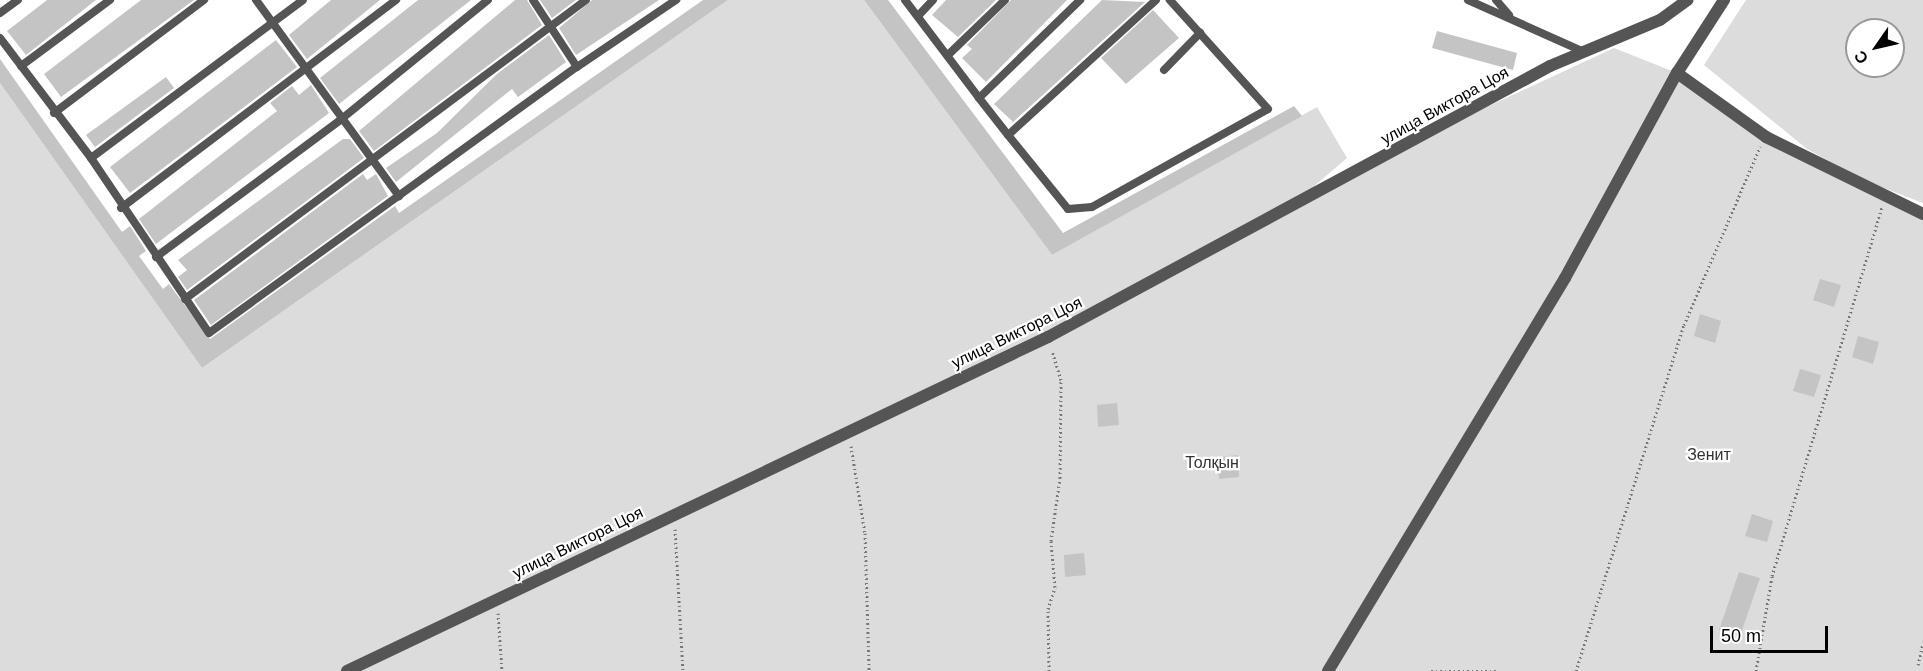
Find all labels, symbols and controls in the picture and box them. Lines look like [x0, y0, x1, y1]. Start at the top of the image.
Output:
north arrow [1845, 18, 1905, 78]
text: С [1851, 48, 1872, 67]
street label: улица Виктора Цоя [1378, 63, 1512, 149]
street label: улица Виктора Цоя [949, 293, 1085, 373]
park label: Зенит [1687, 445, 1731, 465]
park label: Толқын [1185, 453, 1239, 473]
street label: улица Виктора Цоя [510, 503, 646, 583]
scale bar [1713, 614, 1832, 652]
text: 50 m [1721, 626, 1761, 646]

